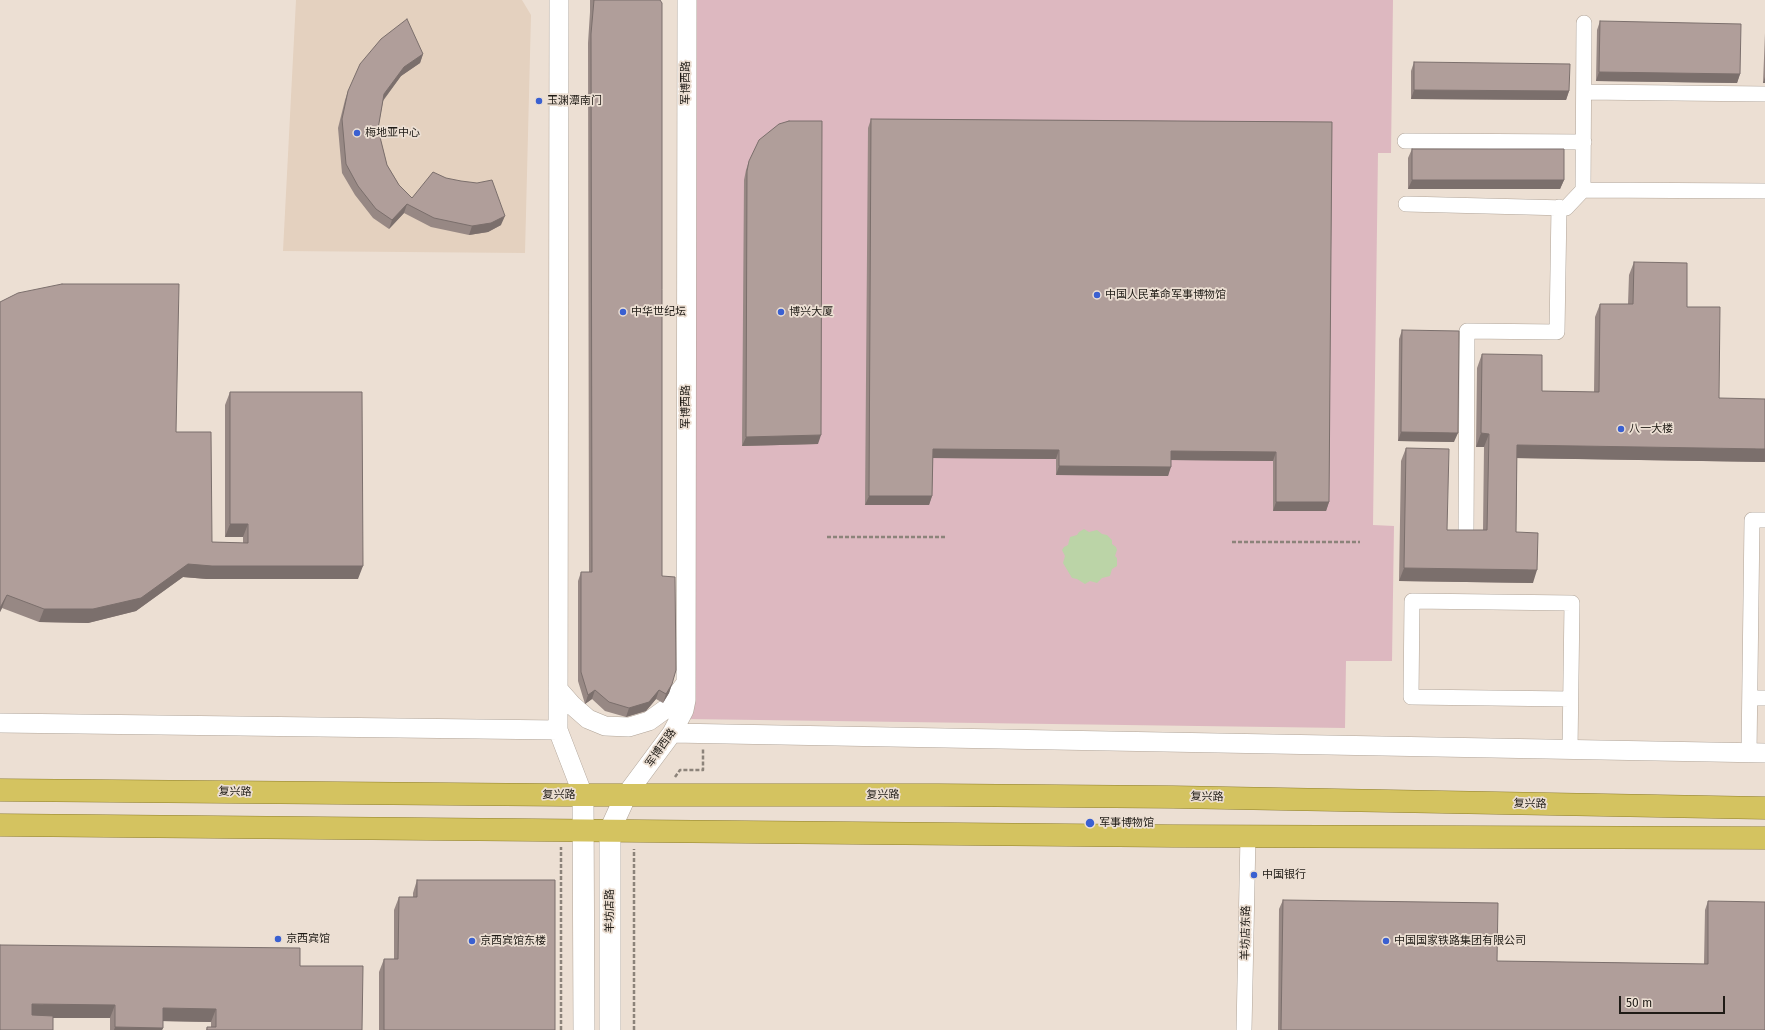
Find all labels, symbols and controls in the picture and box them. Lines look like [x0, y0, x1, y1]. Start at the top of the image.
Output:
street label: 军博西路 [679, 61, 693, 105]
place label: 玉渊潭南门 [547, 94, 602, 108]
marker: 玉渊潭南门 [534, 96, 544, 106]
place label: 梅地亚中心 [365, 126, 420, 140]
marker: 梅地亚中心 [352, 128, 362, 138]
place label: 中国人民革命军事博物馆 [1105, 288, 1226, 302]
marker: 中国人民革命军事博物馆 [1092, 290, 1102, 300]
place label: 中华世纪坛 [631, 305, 686, 319]
place label: 博兴大厦 [789, 305, 833, 319]
marker: 中华世纪坛 [618, 307, 628, 317]
marker: 博兴大厦 [776, 307, 786, 317]
street label: 军博西路 [679, 385, 693, 429]
place label: 八一大楼 [1629, 422, 1673, 436]
marker: 八一大楼 [1616, 424, 1626, 434]
street label: 军博西路 [643, 726, 679, 770]
street label: 复兴路 [218, 785, 252, 799]
street label: 复兴路 [543, 788, 575, 802]
street label: 复兴路 [866, 788, 900, 802]
street label: 复兴路 [1190, 790, 1224, 804]
street label: 复兴路 [1513, 797, 1547, 811]
place label: 军事博物馆 [1099, 816, 1154, 830]
marker: 军事博物馆 [1084, 817, 1096, 829]
place label: 中国银行 [1262, 868, 1306, 882]
marker: 中国银行 [1249, 870, 1259, 880]
street label: 羊坊店路 [603, 889, 617, 933]
street label: 羊坊店东路 [1239, 905, 1253, 961]
place label: 京西宾馆 [286, 932, 330, 946]
marker: 京西宾馆 [273, 934, 283, 944]
place label: 京西宾馆东楼 [480, 934, 546, 948]
place label: 中国国家铁路集团有限公司 [1394, 934, 1526, 948]
marker: 京西宾馆东楼 [467, 936, 477, 946]
marker: 中国国家铁路集团有限公司 [1381, 936, 1391, 946]
scale bar [1621, 988, 1727, 1014]
text: 50 m [1626, 996, 1652, 1010]

